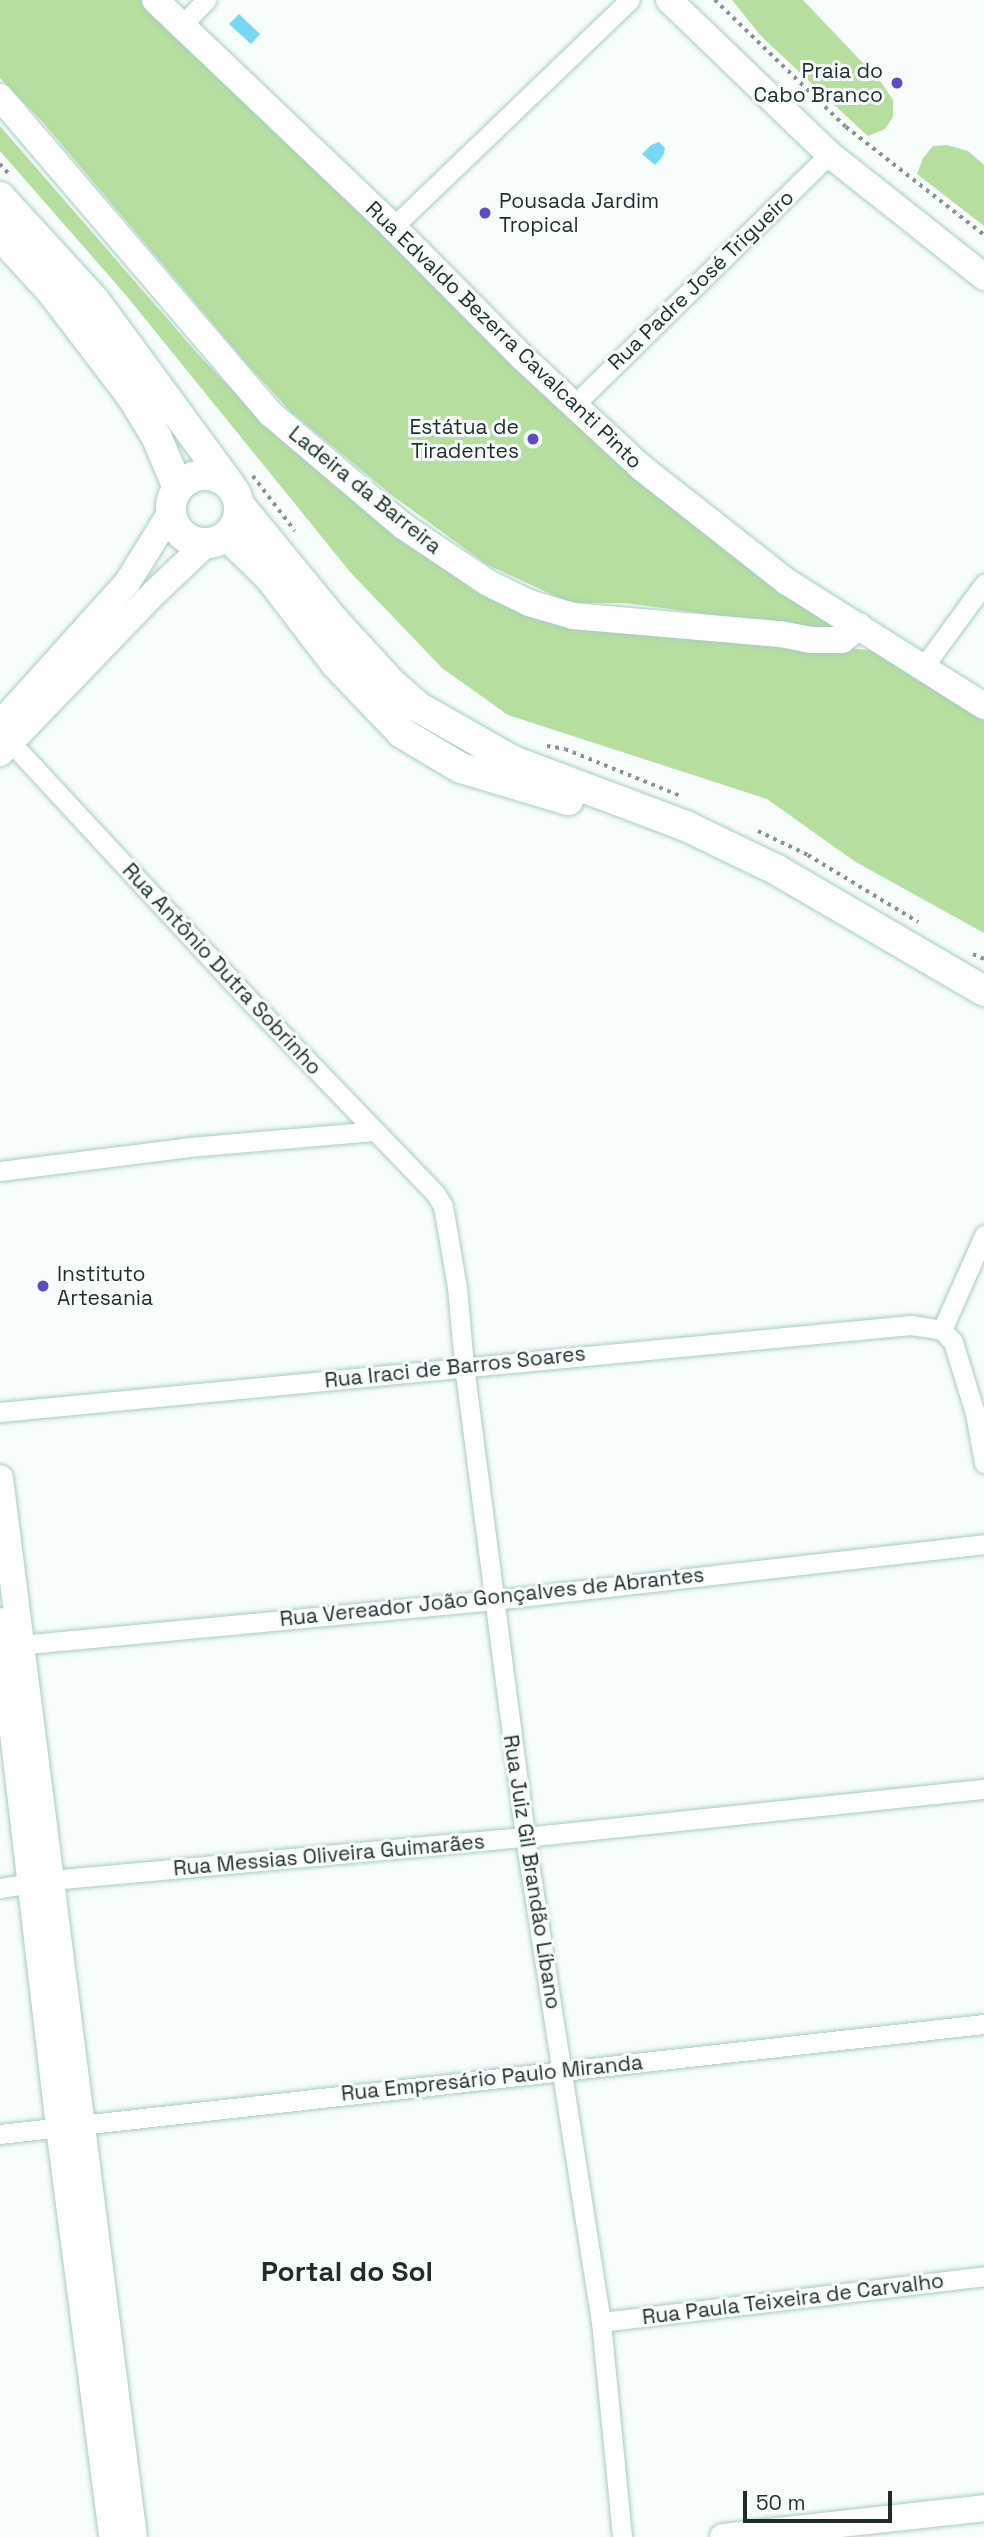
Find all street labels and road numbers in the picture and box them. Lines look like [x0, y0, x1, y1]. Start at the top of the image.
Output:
street label: Rua Padre José Trigueiro [603, 185, 799, 375]
street label: Rua Edvaldo Bezerra Cavalcanti Pinto [361, 196, 647, 474]
street label: Ladeira da Barreira [284, 421, 446, 559]
street label: Rua Antônio Dutra Sobrinho [117, 858, 327, 1080]
street label: Rua Iraci de Barros Soares [323, 1341, 587, 1393]
street label: Rua Vereador João Gonçalves de Abrantes [278, 1562, 706, 1632]
street label: Rua Juiz Gil Brandão Líbano [498, 1733, 566, 2011]
street label: Rua Messias Oliveira Guimarães [172, 1829, 486, 1881]
street label: Rua Empresário Paulo Miranda [340, 2050, 644, 2106]
street label: Rua Paula Teixeira de Carvalho [640, 2268, 946, 2330]

